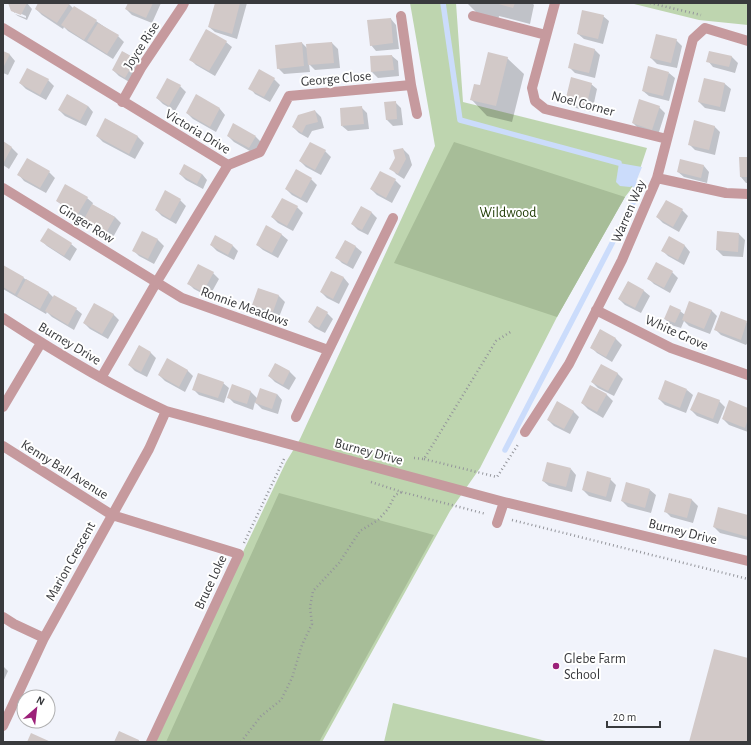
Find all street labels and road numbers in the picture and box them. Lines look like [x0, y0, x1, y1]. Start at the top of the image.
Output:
street label: Joyce Rise [121, 19, 162, 72]
street label: George Close [300, 69, 372, 89]
street label: Noel Corner [550, 89, 616, 119]
street label: Victoria Drive [162, 107, 233, 157]
street label: Warren Way [609, 178, 648, 245]
street label: Ginger Row [56, 201, 117, 247]
street label: Ronnie Meadows [199, 285, 291, 329]
street label: White Grove [643, 313, 710, 353]
street label: Burney Drive [36, 320, 103, 368]
street label: Burney Drive [333, 436, 404, 468]
street label: Kenny Ball Avenue [18, 437, 111, 502]
street label: Burney Drive [647, 517, 718, 547]
street label: Marion Crescent [43, 519, 99, 603]
street label: Bruce Loke [192, 553, 230, 612]

